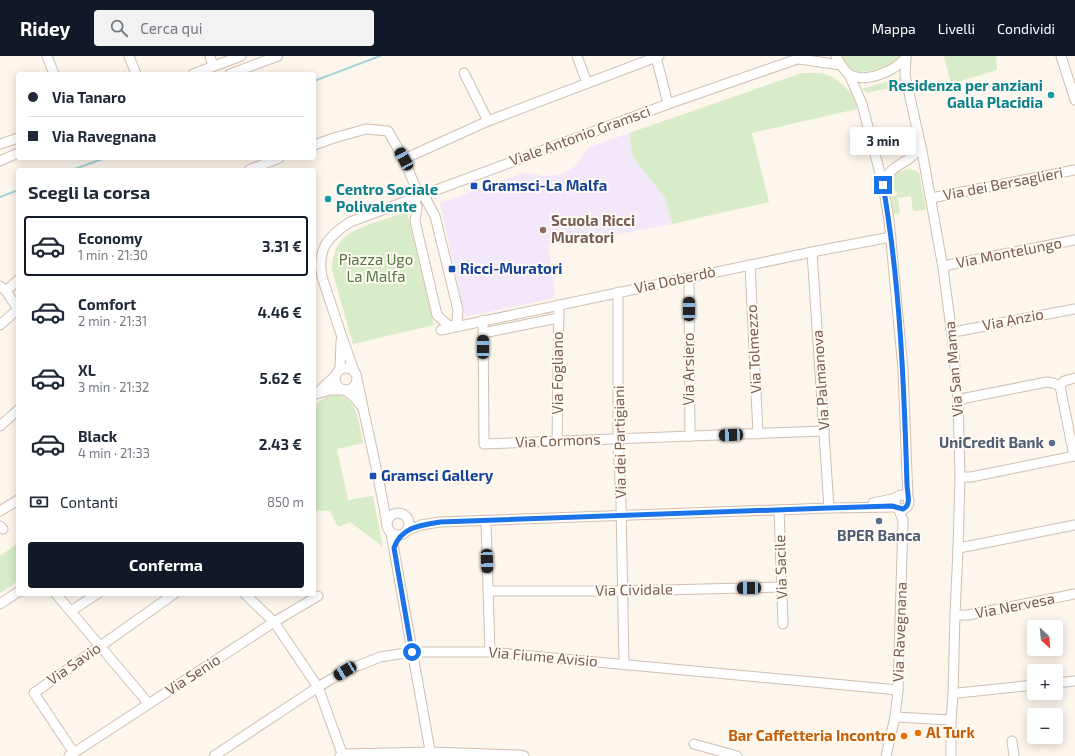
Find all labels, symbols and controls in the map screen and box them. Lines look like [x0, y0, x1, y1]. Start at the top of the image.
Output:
search box [94, 10, 374, 46]
text: Ridey [20, 17, 70, 40]
icon: search [108, 17, 130, 39]
text: Cerca qui [140, 19, 202, 37]
text: Mappa [872, 20, 916, 37]
text: Livelli [938, 20, 975, 37]
text: Condividi [997, 20, 1055, 37]
place label: Residenza per anziani Galla Placidia [889, 76, 1043, 111]
text: Via Tanaro [52, 88, 126, 106]
marker: Residenza per anziani Galla Placidia [1046, 90, 1056, 100]
street label: Viale Antonio Gramsci [507, 101, 653, 169]
text: Via Ravegnana [52, 127, 156, 145]
callout: 3 min [850, 127, 916, 155]
text: 3 min [866, 133, 900, 149]
car [393, 146, 415, 172]
street label: Via dei Bersaglieri [941, 163, 1064, 203]
place label: Gramsci-La Malfa [482, 176, 607, 194]
route end [874, 176, 892, 194]
place label: Centro Sociale Polivalente [336, 180, 438, 215]
text: Scegli la corsa [28, 181, 150, 203]
marker: Gramsci-La Malfa [469, 181, 479, 191]
marker: Centro Sociale Polivalente [323, 194, 333, 204]
place label: Scuola Ricci Muratori [551, 211, 635, 246]
marker: Scuola Ricci Muratori [538, 225, 548, 235]
icon: car [30, 228, 66, 264]
text: Economy [78, 229, 143, 247]
street label: Via Montelungo [954, 233, 1063, 271]
text: 3.31 € [262, 237, 302, 255]
text: 1 min · 21:30 [78, 247, 148, 263]
park label: Piazza Ugo La Malfa [339, 250, 413, 285]
place label: Ricci-Muratori [460, 259, 562, 277]
street label: Via Doberdò [633, 262, 717, 296]
marker: Ricci-Muratori [447, 264, 457, 274]
icon: car [30, 294, 66, 330]
text: Comfort [78, 295, 136, 313]
car [683, 297, 695, 321]
text: 4.46 € [258, 303, 302, 321]
street label: Via Tolmezzo [742, 304, 764, 394]
street label: Via Anzio [981, 304, 1045, 334]
text: 2 min · 21:31 [78, 313, 147, 329]
street label: Via San Mama [940, 321, 966, 418]
street label: Via Palmanova [808, 329, 832, 431]
street label: Via Fogliano [548, 332, 566, 414]
street label: Via Arsiero [679, 332, 697, 406]
car [477, 335, 489, 359]
icon: car [30, 360, 66, 396]
text: XL [78, 361, 96, 379]
text: 5.62 € [260, 369, 302, 387]
text: 3 min · 21:32 [78, 379, 149, 395]
street label: Via dei Partigiani [609, 385, 629, 499]
icon: car [30, 426, 66, 462]
text: Black [78, 427, 117, 445]
car [719, 429, 743, 441]
street label: Via Cormons [515, 430, 601, 450]
place label: UniCredit Bank [939, 433, 1045, 451]
text: 2.43 € [259, 435, 302, 453]
marker: UniCredit Bank [1047, 438, 1057, 448]
text: 4 min · 21:33 [78, 445, 150, 461]
place label: Gramsci Gallery [381, 466, 494, 485]
marker: Gramsci Gallery [368, 471, 378, 481]
icon: cash [28, 491, 50, 513]
text: Contanti [60, 493, 118, 511]
text: 850 m [267, 494, 304, 510]
marker: BPER Banca [874, 516, 884, 526]
place label: BPER Banca [837, 526, 921, 544]
street label: Via Sacile [770, 534, 790, 600]
button: Conferma [28, 542, 304, 588]
car [481, 549, 493, 573]
street label: Via Cividale [595, 579, 673, 599]
car [737, 582, 761, 594]
street label: Via Ravegnana [888, 582, 910, 682]
street label: Via Nervesa [973, 588, 1056, 622]
north arrow [1027, 620, 1063, 656]
map controls [1027, 620, 1063, 744]
street label: Via Savio [43, 638, 104, 688]
street label: Via Fiume Avisio [488, 642, 598, 670]
route start [403, 643, 421, 661]
street label: Via Senio [162, 650, 223, 699]
car [332, 660, 358, 682]
button: + [1027, 664, 1063, 700]
button: − [1027, 708, 1063, 744]
place label: Al Turk [926, 723, 975, 741]
place label: Bar Caffetteria Incontro [728, 726, 896, 744]
marker: Al Turk [913, 728, 923, 738]
marker: Bar Caffetteria Incontro [899, 731, 909, 741]

